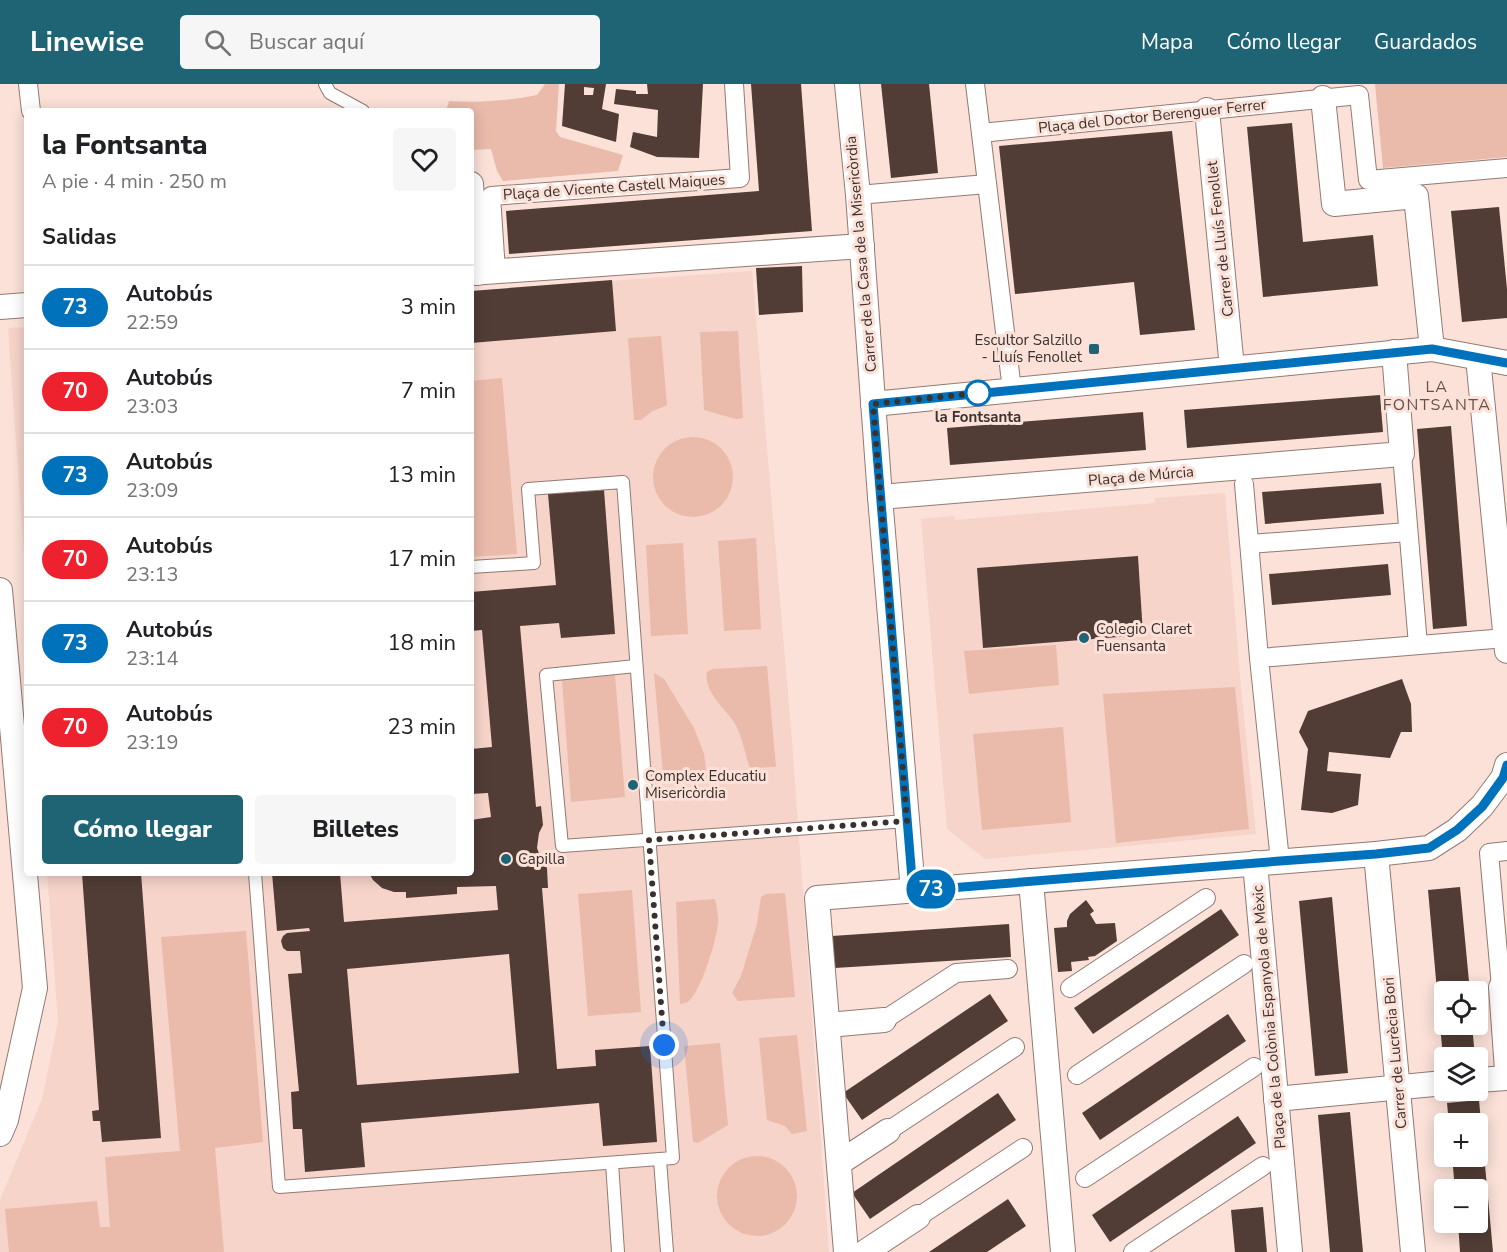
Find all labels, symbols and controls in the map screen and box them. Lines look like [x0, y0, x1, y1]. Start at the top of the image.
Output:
search box [180, 15, 600, 69]
text: Linewise [30, 23, 144, 61]
icon: search [201, 26, 234, 59]
text: Buscar aquí [249, 27, 364, 57]
text: Mapa [1141, 28, 1193, 56]
text: Cómo llegar [1226, 28, 1341, 56]
text: Guardados [1374, 28, 1477, 56]
street label: Plaça del Doctor Berenguer Ferrer [1037, 94, 1268, 138]
text: la Fontsanta [42, 126, 208, 164]
button: heart [393, 128, 456, 191]
street label: Carrer de la Casa de la Misericòrdia [841, 135, 881, 373]
street label: Carrer de Lluís Fenollet [1202, 159, 1238, 318]
text: A pie · 4 min · 250 m [42, 168, 227, 195]
street label: Plaça de Vicente Castell Maiques [502, 169, 726, 205]
text: Salidas [42, 222, 117, 252]
text: Autobús [126, 279, 213, 309]
text: 3 min [401, 292, 456, 322]
text: 73 [62, 293, 88, 321]
text: 22:59 [126, 309, 179, 336]
place label: Escultor Salzillo - Lluís Fenollet [975, 330, 1083, 367]
marker: Escultor Salzillo - Lluís Fenollet [1087, 342, 1101, 356]
text: Autobús [126, 363, 213, 393]
text: 7 min [401, 376, 456, 406]
district label: LA FONTSANTA [1383, 376, 1491, 416]
text: 70 [62, 377, 88, 405]
marker: la Fontsanta [965, 380, 991, 406]
text: 23:03 [126, 393, 179, 420]
place label: la Fontsanta [935, 407, 1021, 427]
text: Autobús [126, 447, 213, 477]
text: 13 min [388, 460, 456, 490]
text: 73 [62, 461, 88, 489]
street label: Plaça de Múrcia [1087, 461, 1195, 491]
text: 23:09 [126, 477, 179, 504]
text: Autobús [126, 531, 213, 561]
text: 17 min [388, 544, 456, 574]
text: 70 [62, 545, 88, 573]
text: 23:13 [126, 561, 179, 588]
text: Autobús [126, 615, 213, 645]
place label: Colegio Claret Fuensanta [1096, 619, 1192, 656]
text: 18 min [388, 628, 456, 658]
text: 73 [62, 629, 88, 657]
marker: Colegio Claret Fuensanta [1077, 631, 1091, 645]
text: 23:14 [126, 645, 179, 672]
text: Autobús [126, 699, 213, 729]
text: 23 min [388, 712, 456, 742]
text: 70 [62, 713, 88, 741]
text: 23:19 [126, 729, 179, 756]
place label: Complex Educatiu Misericòrdia [645, 766, 766, 803]
marker: Complex Educatiu Misericòrdia [626, 778, 640, 792]
button: Cómo llegar [42, 795, 243, 864]
button: Billetes [255, 795, 456, 864]
place label: Capilla [518, 849, 565, 869]
marker: Capilla [499, 852, 513, 866]
line badge: 73 [904, 870, 958, 908]
text: 73 [918, 875, 944, 903]
street label: Plaça de la Colònia Espanyola de Mèxic [1248, 884, 1290, 1150]
street label: Carrer de Lucrècia Bori [1378, 976, 1412, 1130]
map controls [1434, 981, 1488, 1233]
button: locate [1434, 981, 1488, 1035]
your location [649, 1030, 679, 1060]
button: layers [1434, 1047, 1488, 1101]
button: + [1434, 1113, 1488, 1167]
button: − [1434, 1179, 1488, 1233]

